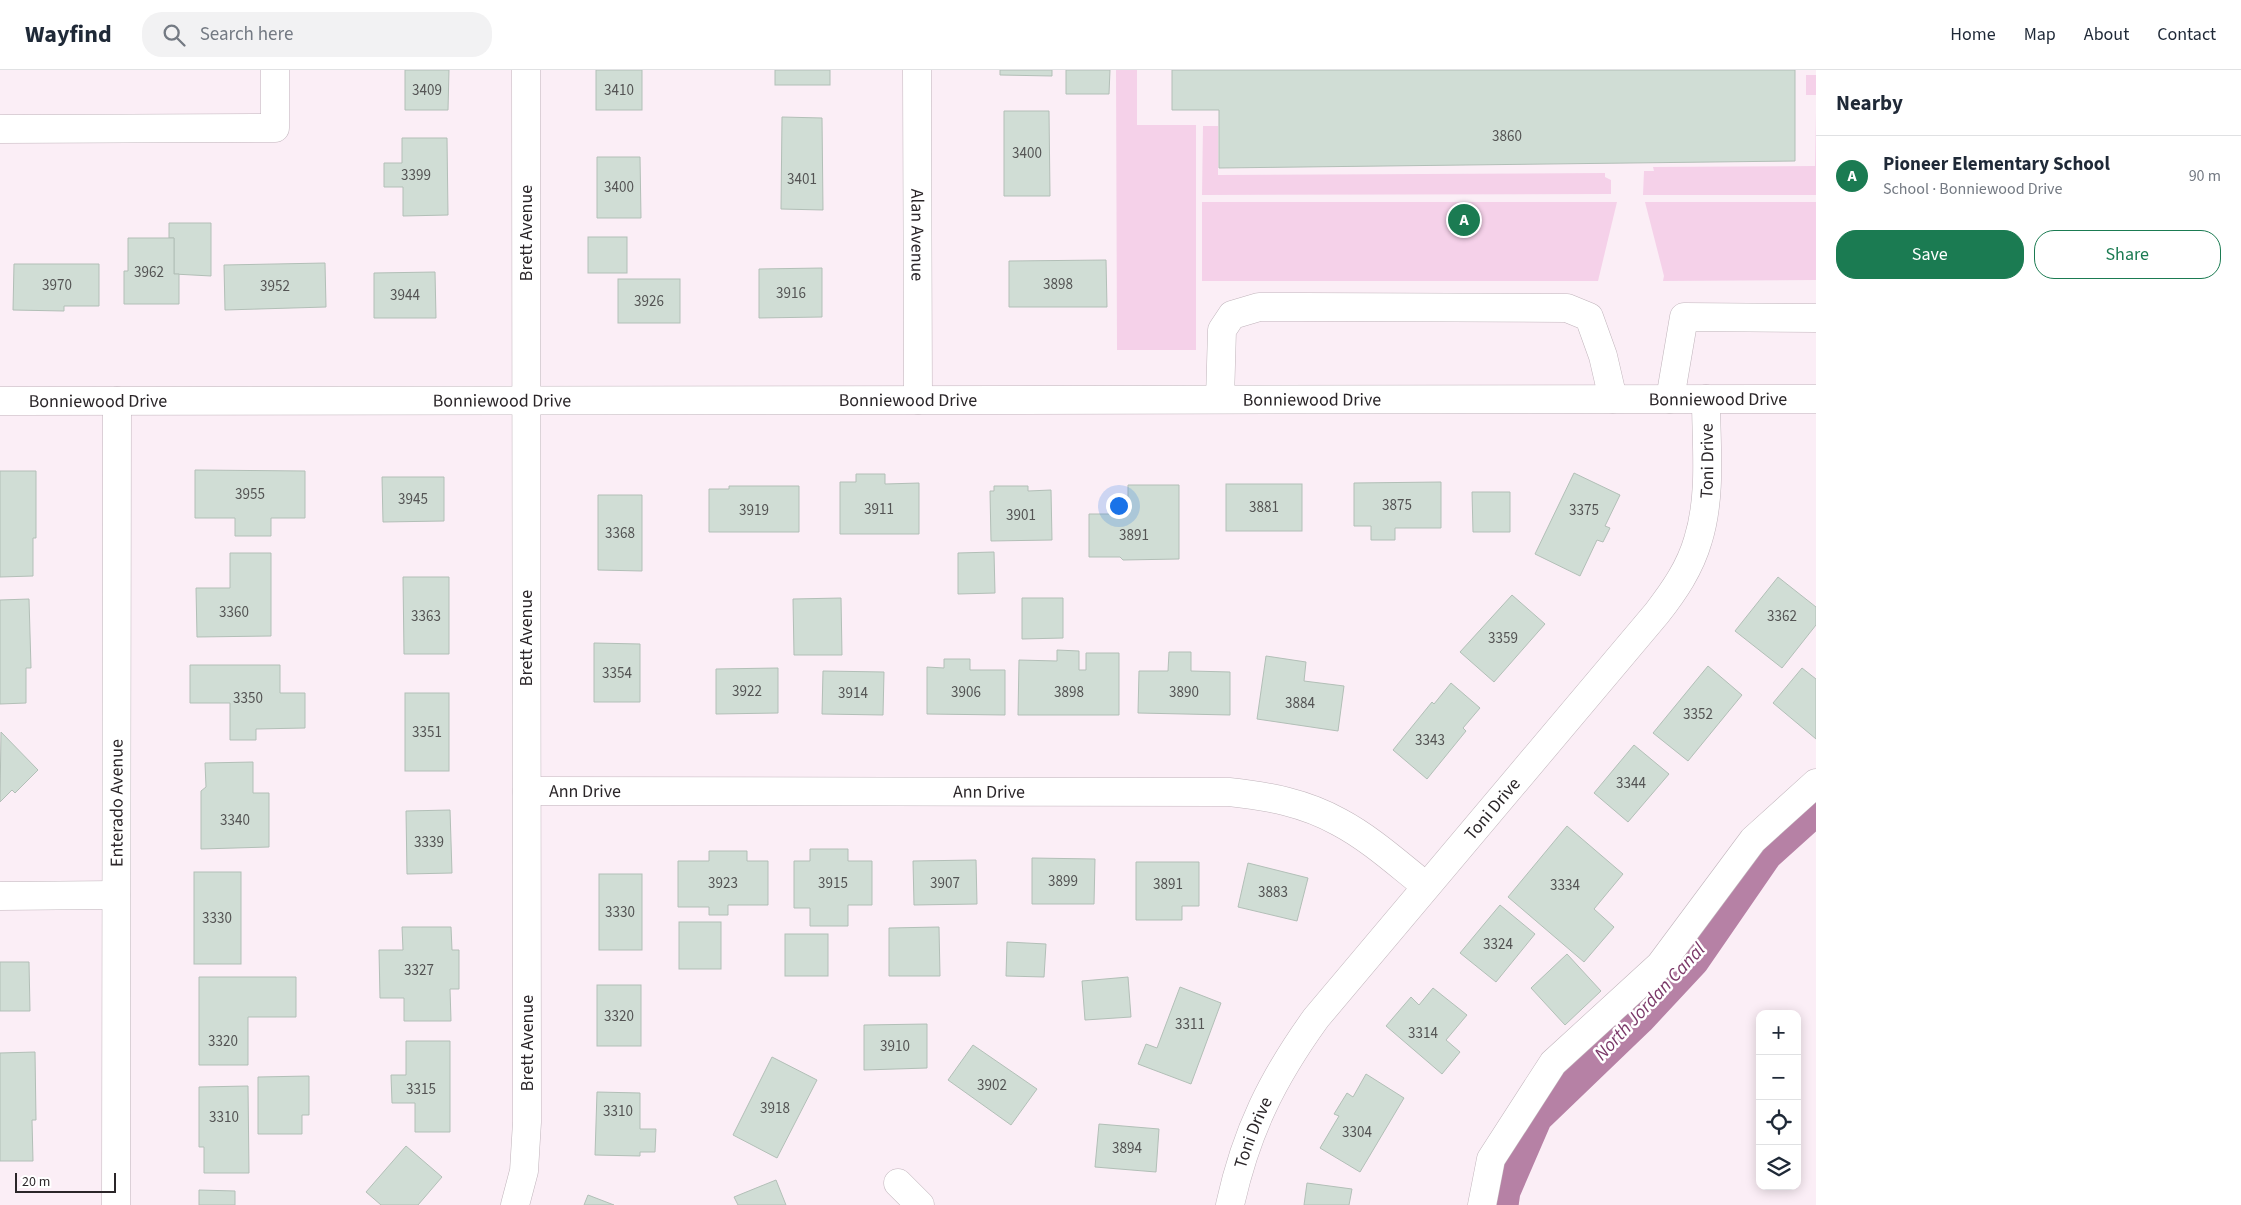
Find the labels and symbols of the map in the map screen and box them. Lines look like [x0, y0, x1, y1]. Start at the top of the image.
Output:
house number: 3409 [412, 80, 442, 101]
house number: 3410 [604, 80, 634, 101]
house number: 3860 [1492, 126, 1522, 147]
house number: 3400 [1012, 143, 1042, 164]
house number: 3399 [401, 165, 431, 186]
house number: 3401 [787, 169, 817, 190]
house number: 3400 [604, 177, 634, 198]
street label: Brett Avenue [514, 185, 539, 281]
street label: Alan Avenue [904, 189, 930, 281]
pin: A [1448, 201, 1480, 239]
house number: 3962 [134, 262, 164, 283]
house number: 3898 [1043, 274, 1073, 295]
house number: 3970 [42, 275, 72, 296]
house number: 3952 [260, 276, 290, 297]
house number: 3916 [776, 283, 806, 304]
house number: 3944 [390, 285, 420, 306]
house number: 3926 [634, 291, 664, 312]
street label: Bonniewood Drive [1243, 387, 1381, 413]
street label: Bonniewood Drive [1649, 387, 1787, 412]
street label: Bonniewood Drive [433, 388, 571, 414]
street label: Bonniewood Drive [839, 388, 977, 413]
street label: Bonniewood Drive [29, 389, 167, 414]
street label: Toni Drive [1694, 423, 1720, 500]
house number: 3955 [235, 484, 265, 505]
house number: 3945 [398, 489, 428, 510]
your location [1106, 493, 1132, 519]
house number: 3875 [1382, 495, 1412, 516]
house number: 3881 [1249, 497, 1279, 518]
house number: 3911 [864, 499, 894, 520]
house number: 3919 [739, 500, 769, 521]
house number: 3375 [1569, 500, 1599, 521]
house number: 3901 [1006, 505, 1036, 526]
house number: 3368 [605, 523, 635, 544]
house number: 3891 [1119, 525, 1149, 546]
street label: Brett Avenue [514, 590, 539, 686]
house number: 3360 [219, 602, 249, 623]
house number: 3363 [411, 606, 441, 627]
house number: 3362 [1767, 606, 1797, 627]
house number: 3359 [1488, 628, 1518, 649]
house number: 3354 [602, 663, 632, 684]
house number: 3922 [732, 681, 762, 702]
house number: 3906 [951, 682, 981, 703]
house number: 3898 [1054, 682, 1084, 703]
house number: 3890 [1169, 682, 1199, 703]
house number: 3914 [838, 683, 868, 704]
house number: 3350 [233, 688, 263, 709]
house number: 3884 [1285, 693, 1315, 714]
house number: 3352 [1683, 704, 1713, 725]
house number: 3351 [412, 722, 442, 743]
house number: 3343 [1415, 730, 1445, 751]
street label: Enterado Avenue [104, 739, 130, 867]
street label: Toni Drive [1459, 772, 1526, 846]
house number: 3344 [1616, 773, 1646, 794]
street label: Ann Drive [549, 779, 621, 804]
street label: Ann Drive [953, 780, 1025, 805]
house number: 3340 [220, 810, 250, 831]
house number: 3339 [414, 832, 444, 853]
house number: 3899 [1048, 871, 1078, 892]
house number: 3923 [708, 873, 738, 894]
house number: 3915 [818, 873, 848, 894]
house number: 3907 [930, 873, 960, 894]
house number: 3891 [1153, 874, 1183, 895]
house number: 3334 [1550, 875, 1580, 896]
house number: 3883 [1258, 882, 1288, 903]
house number: 3330 [605, 902, 635, 923]
house number: 3330 [202, 908, 232, 929]
house number: 3324 [1483, 934, 1513, 955]
water label: North Jordan Canal [1588, 937, 1712, 1067]
house number: 3327 [404, 960, 434, 981]
street label: Brett Avenue [515, 995, 540, 1091]
house number: 3320 [604, 1006, 634, 1027]
house number: 3311 [1175, 1014, 1205, 1035]
house number: 3314 [1408, 1023, 1438, 1044]
house number: 3320 [208, 1031, 238, 1052]
house number: 3910 [880, 1036, 910, 1057]
house number: 3902 [977, 1075, 1007, 1096]
house number: 3315 [406, 1079, 436, 1100]
street label: Toni Drive [1228, 1093, 1279, 1171]
house number: 3918 [760, 1098, 790, 1119]
house number: 3310 [603, 1101, 633, 1122]
house number: 3310 [209, 1107, 239, 1128]
house number: 3304 [1342, 1122, 1372, 1143]
house number: 3894 [1112, 1138, 1142, 1159]
scale bar [15, 1170, 116, 1193]

